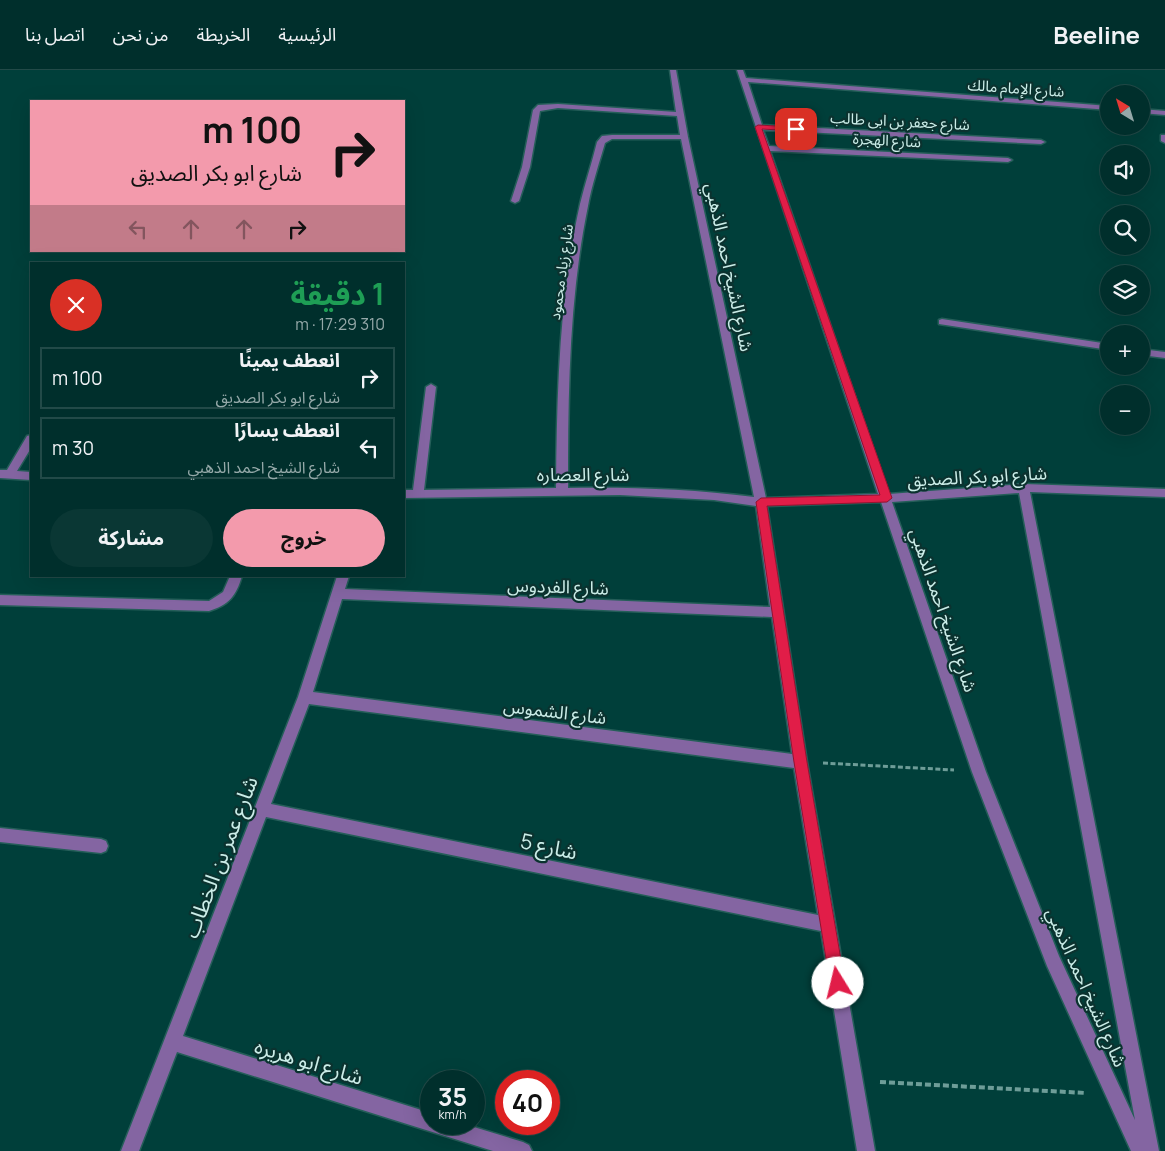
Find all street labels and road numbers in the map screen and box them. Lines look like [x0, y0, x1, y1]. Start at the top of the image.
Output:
street label: شارع الإمام مالك [967, 74, 1065, 104]
street label: شارع جعفر بن ابى طالب [830, 107, 971, 137]
street label: شارع الهجرة [852, 128, 922, 154]
street label: شارع الشيخ احمد الذهبي [697, 181, 760, 354]
street label: شارع زياد محمود [544, 222, 580, 322]
street label: شارع ابو بكر الصديق [906, 460, 1048, 495]
street label: شارع العصاره [537, 462, 629, 489]
street label: شارع الشيخ احمد الذهبي [902, 525, 983, 696]
street label: شارع الفردوس [507, 572, 609, 603]
street label: شارع الشموس [502, 693, 608, 732]
street label: شارع عمر بن الخطاب [176, 772, 266, 943]
street label: شارع 5 [518, 826, 580, 868]
street label: شارع الشيخ احمد الذهبي [1038, 904, 1133, 1072]
street label: شارع ابو هريره [251, 1031, 367, 1093]

